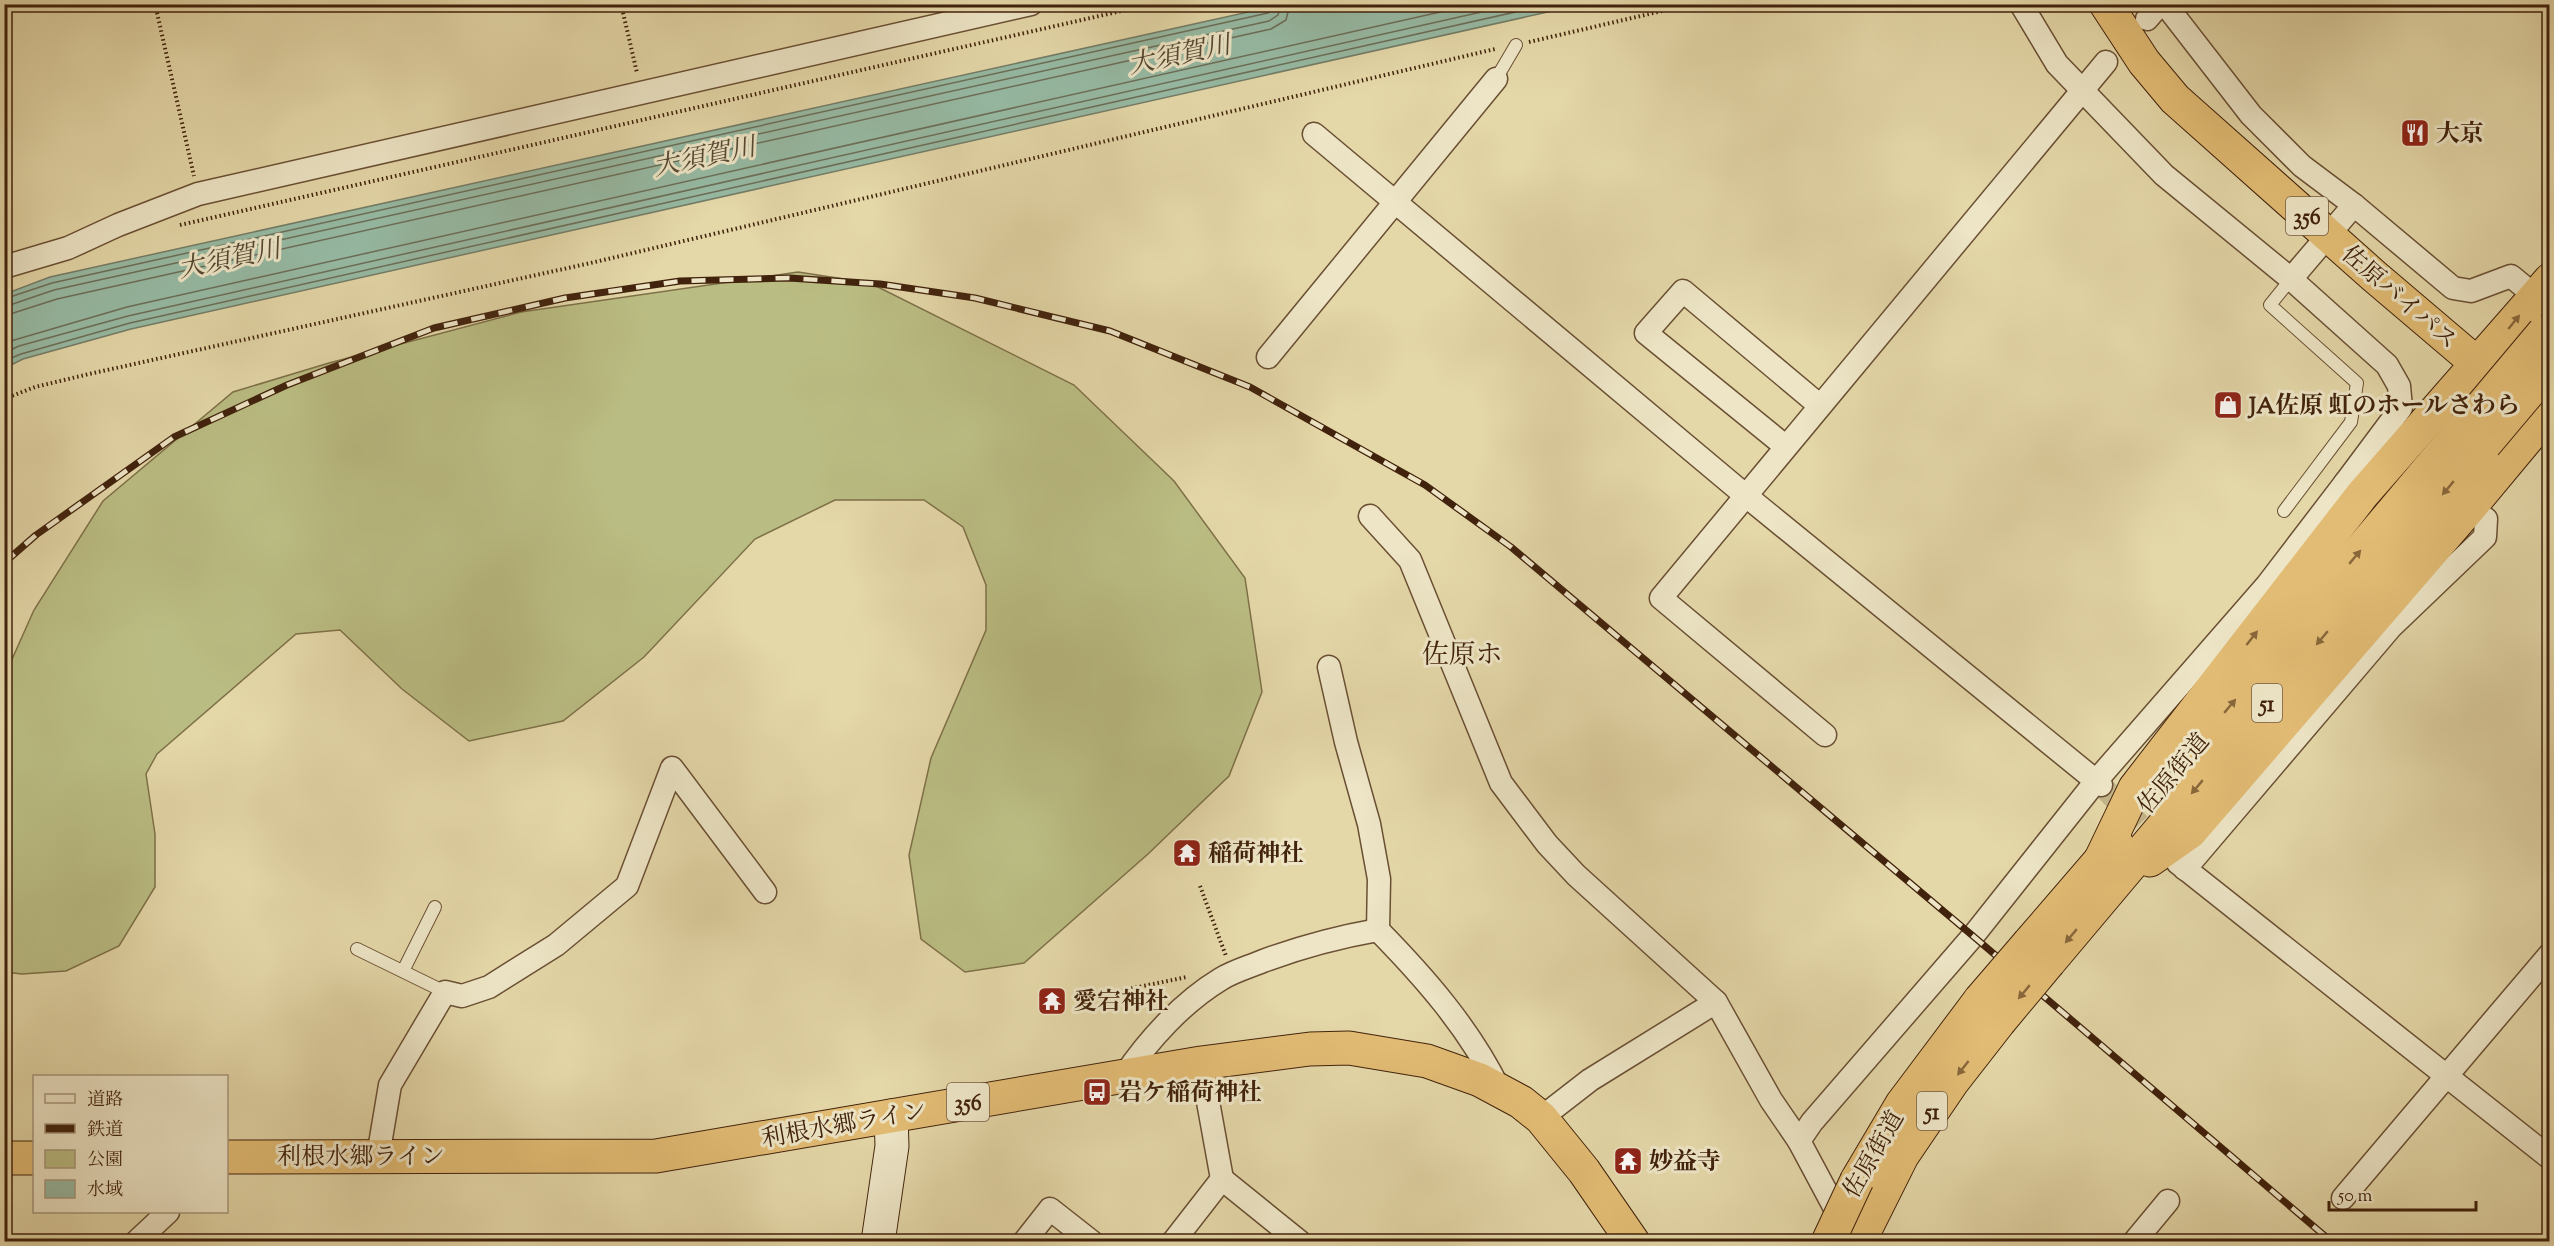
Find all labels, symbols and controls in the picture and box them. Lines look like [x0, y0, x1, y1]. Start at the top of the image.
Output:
water label: 大須賀川 [1125, 27, 1237, 85]
restaurant icon: 大京 [2399, 117, 2431, 149]
place label: 大京 [2436, 118, 2484, 152]
water label: 大須賀川 [650, 129, 762, 187]
road number: 356 [2286, 197, 2328, 235]
water label: 大須賀川 [175, 231, 287, 289]
street label: 佐原バイパス [2333, 239, 2464, 358]
one-way arrow [2507, 315, 2520, 330]
shop icon: JA佐原 虹のホールさわら [2212, 389, 2244, 421]
place label: JA佐原 虹のホールさわら [2247, 390, 2520, 424]
one-way arrow [2442, 481, 2454, 496]
one-way arrow [2348, 550, 2361, 565]
one-way arrow [2245, 630, 2257, 645]
one-way arrow [2316, 630, 2329, 645]
district label: 佐原ホ [1422, 637, 1503, 676]
road number: 51 [2252, 684, 2282, 722]
one-way arrow [2223, 698, 2236, 714]
street label: 佐原街道 [2131, 727, 2218, 822]
one-way arrow [2190, 779, 2203, 795]
temple icon: 稲荷神社 [1171, 837, 1203, 869]
place label: 稲荷神社 [1208, 838, 1304, 872]
one-way arrow [2065, 928, 2078, 943]
one-way arrow [2018, 984, 2031, 1000]
temple icon: 愛宕神社 [1036, 985, 1068, 1017]
place label: 愛宕神社 [1073, 986, 1169, 1020]
one-way arrow [1958, 1061, 1970, 1076]
legend [33, 1075, 228, 1213]
bus stop icon: 岩ケ稲荷神社 [1081, 1076, 1113, 1108]
place label: 岩ケ稲荷神社 [1118, 1077, 1262, 1111]
road number: 356 [947, 1083, 989, 1121]
text: 道路 [87, 1088, 123, 1114]
road number: 51 [1917, 1092, 1947, 1130]
street label: 利根水郷ライン [759, 1095, 930, 1157]
street label: 佐原街道 [1836, 1105, 1913, 1205]
text: 鉄道 [87, 1118, 123, 1144]
street label: 利根水郷ライン [277, 1141, 445, 1175]
temple icon: 妙益寺 [1612, 1145, 1644, 1177]
place label: 妙益寺 [1649, 1146, 1721, 1180]
text: 公園 [87, 1148, 123, 1174]
scale bar [2329, 1174, 2476, 1212]
text: 水域 [87, 1178, 123, 1204]
text: 50 m [2337, 1184, 2373, 1210]

